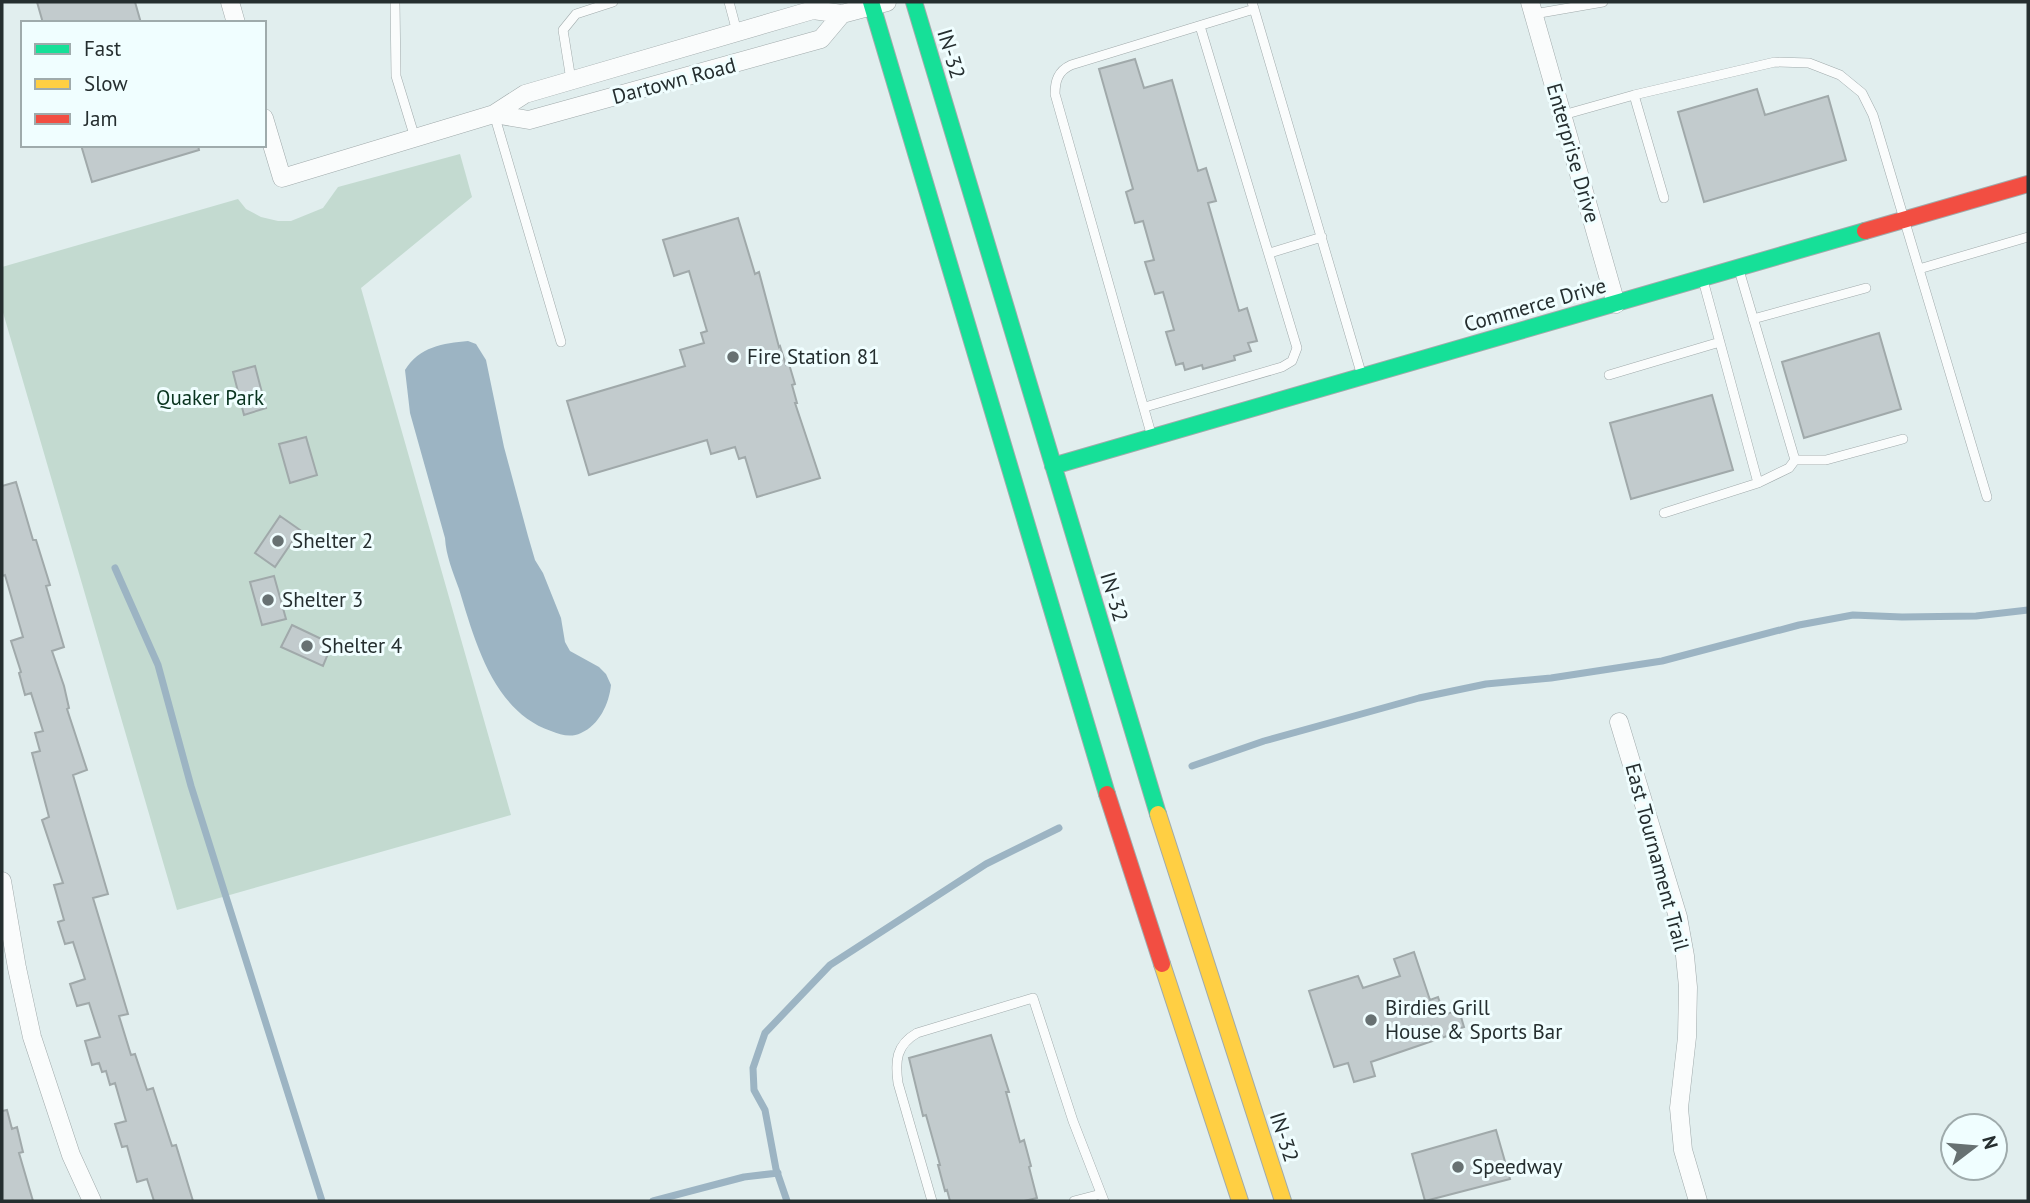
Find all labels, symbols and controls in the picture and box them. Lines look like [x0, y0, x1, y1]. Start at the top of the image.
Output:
legend [21, 21, 266, 147]
street label: IN-32 [931, 26, 972, 82]
text: Fast [84, 35, 121, 62]
street label: Dartown Road [609, 51, 739, 110]
text: Slow [84, 70, 128, 97]
street label: Enterprise Drive [1541, 80, 1606, 226]
text: Jam [83, 105, 118, 132]
street label: Commerce Drive [1461, 271, 1609, 338]
place label: Fire Station 81 [747, 343, 880, 370]
marker: Fire Station 81 [725, 349, 741, 365]
park label: Quaker Park [156, 384, 264, 411]
place label: Shelter 2 [292, 527, 373, 554]
marker: Shelter 2 [270, 533, 286, 549]
street label: IN-32 [1094, 569, 1135, 625]
place label: Shelter 3 [282, 586, 363, 613]
marker: Shelter 3 [260, 592, 276, 608]
place label: Shelter 4 [321, 632, 402, 659]
marker: Shelter 4 [299, 638, 315, 654]
street label: East Tournament Trail [1619, 760, 1696, 954]
place label: Birdies Grill House & Sports Bar [1385, 994, 1562, 1045]
marker: Birdies Grill House & Sports Bar [1363, 1012, 1379, 1028]
street label: IN-32 [1264, 1109, 1305, 1165]
north arrow [1939, 1112, 2009, 1182]
text: N [1977, 1133, 2004, 1152]
place label: Speedway [1472, 1153, 1563, 1180]
marker: Speedway [1450, 1159, 1466, 1175]

